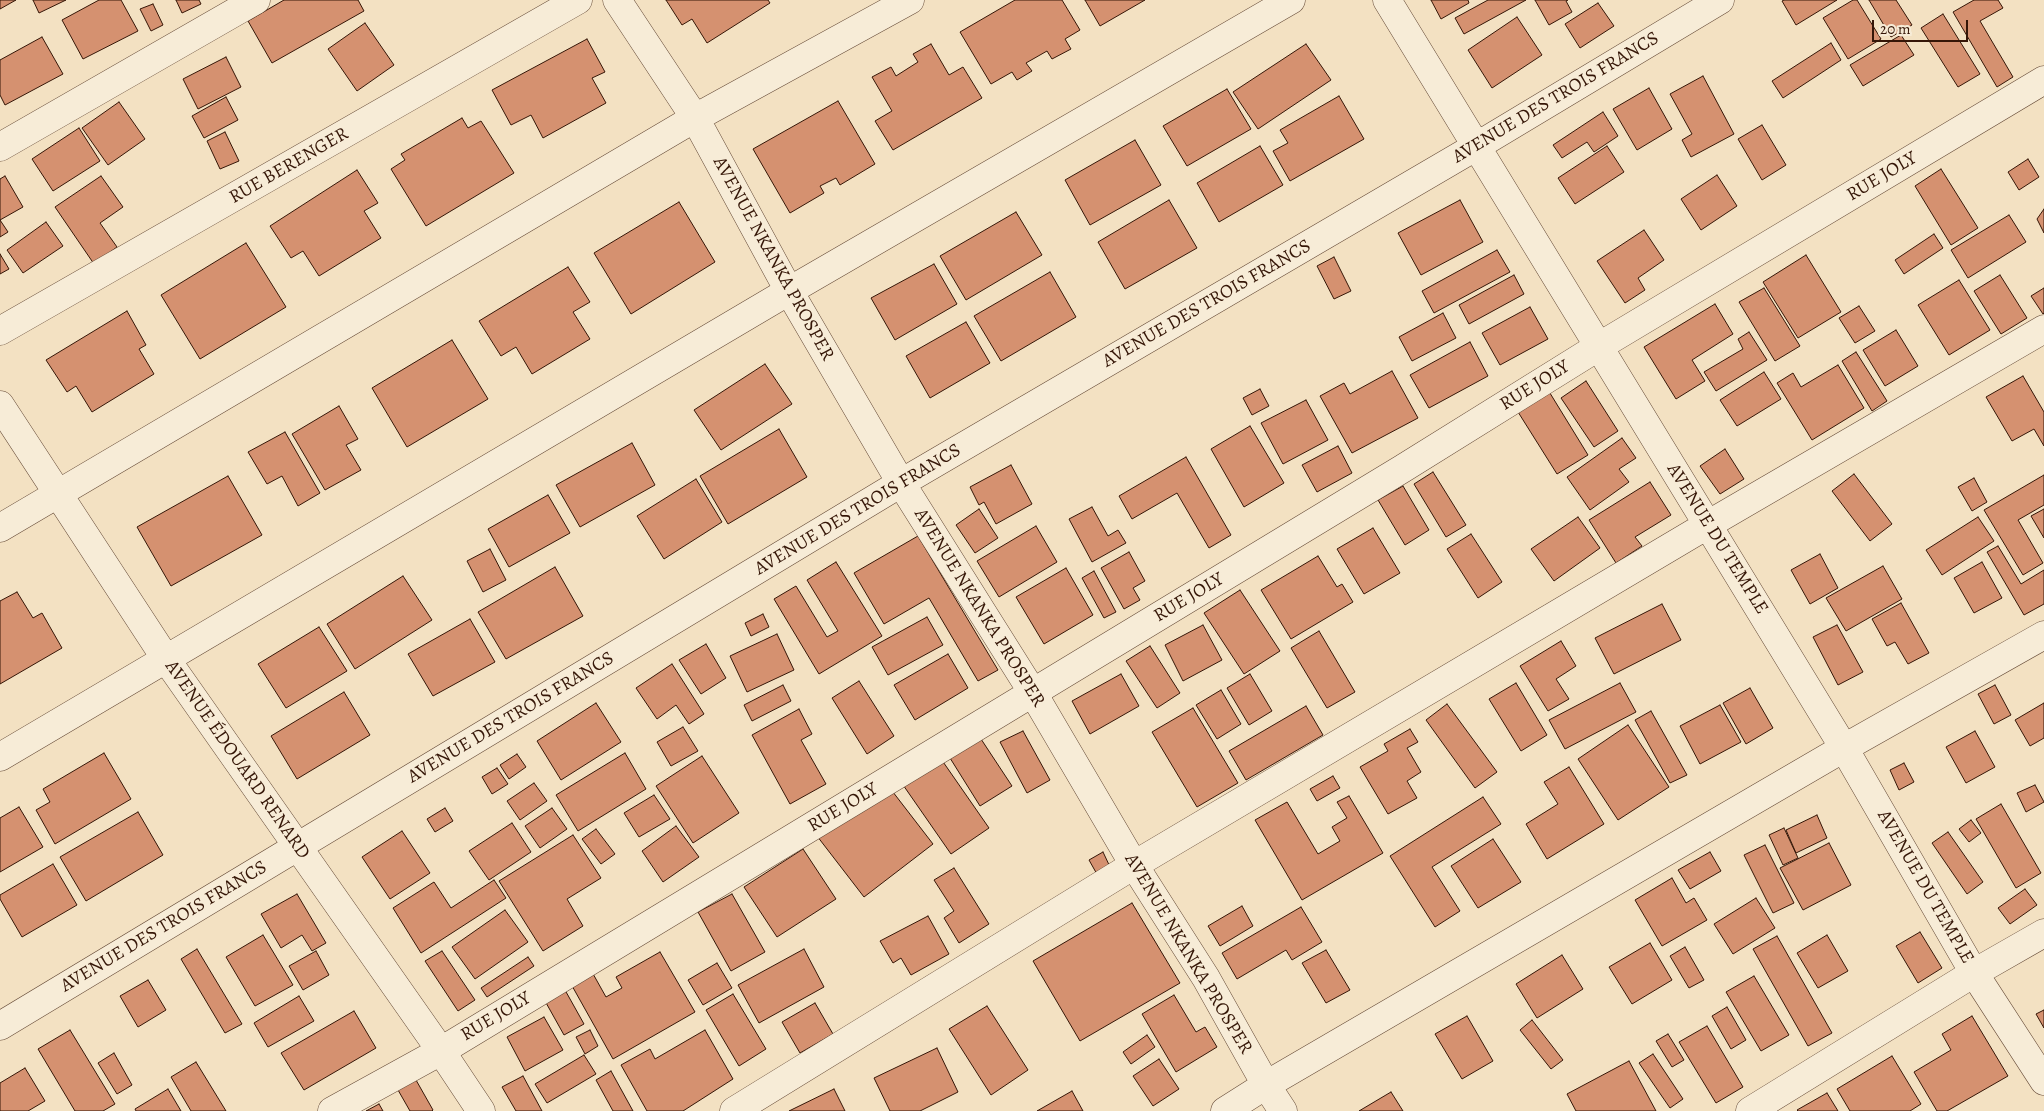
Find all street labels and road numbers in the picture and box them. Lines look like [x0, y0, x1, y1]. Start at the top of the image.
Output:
street label: AVENUE DES TROIS FRANCS [1449, 27, 1663, 169]
street label: RUE BERENGER [225, 123, 353, 209]
street label: RUE JOLY [1843, 147, 1921, 207]
street label: AVENUE NKANKA PROSPER [707, 153, 839, 365]
street label: AVENUE DES TROIS FRANCS [1099, 235, 1315, 373]
street label: RUE JOLY [1496, 356, 1574, 416]
street label: AVENUE DES TROIS FRANCS [751, 439, 965, 581]
street label: AVENUE DU TEMPLE [1661, 459, 1773, 619]
street label: AVENUE NKANKA PROSPER [908, 505, 1050, 711]
street label: RUE JOLY [1150, 568, 1228, 628]
street label: AVENUE DES TROIS FRANCS [404, 647, 618, 789]
street label: AVENUE ÉDOUARD RENARD [160, 656, 314, 864]
street label: RUE JOLY [804, 778, 882, 838]
street label: AVENUE DU TEMPLE [1872, 806, 1978, 968]
street label: AVENUE NKANKA PROSPER [1119, 850, 1257, 1058]
street label: AVENUE DES TROIS FRANCS [57, 856, 271, 998]
street label: RUE JOLY [457, 987, 535, 1047]

